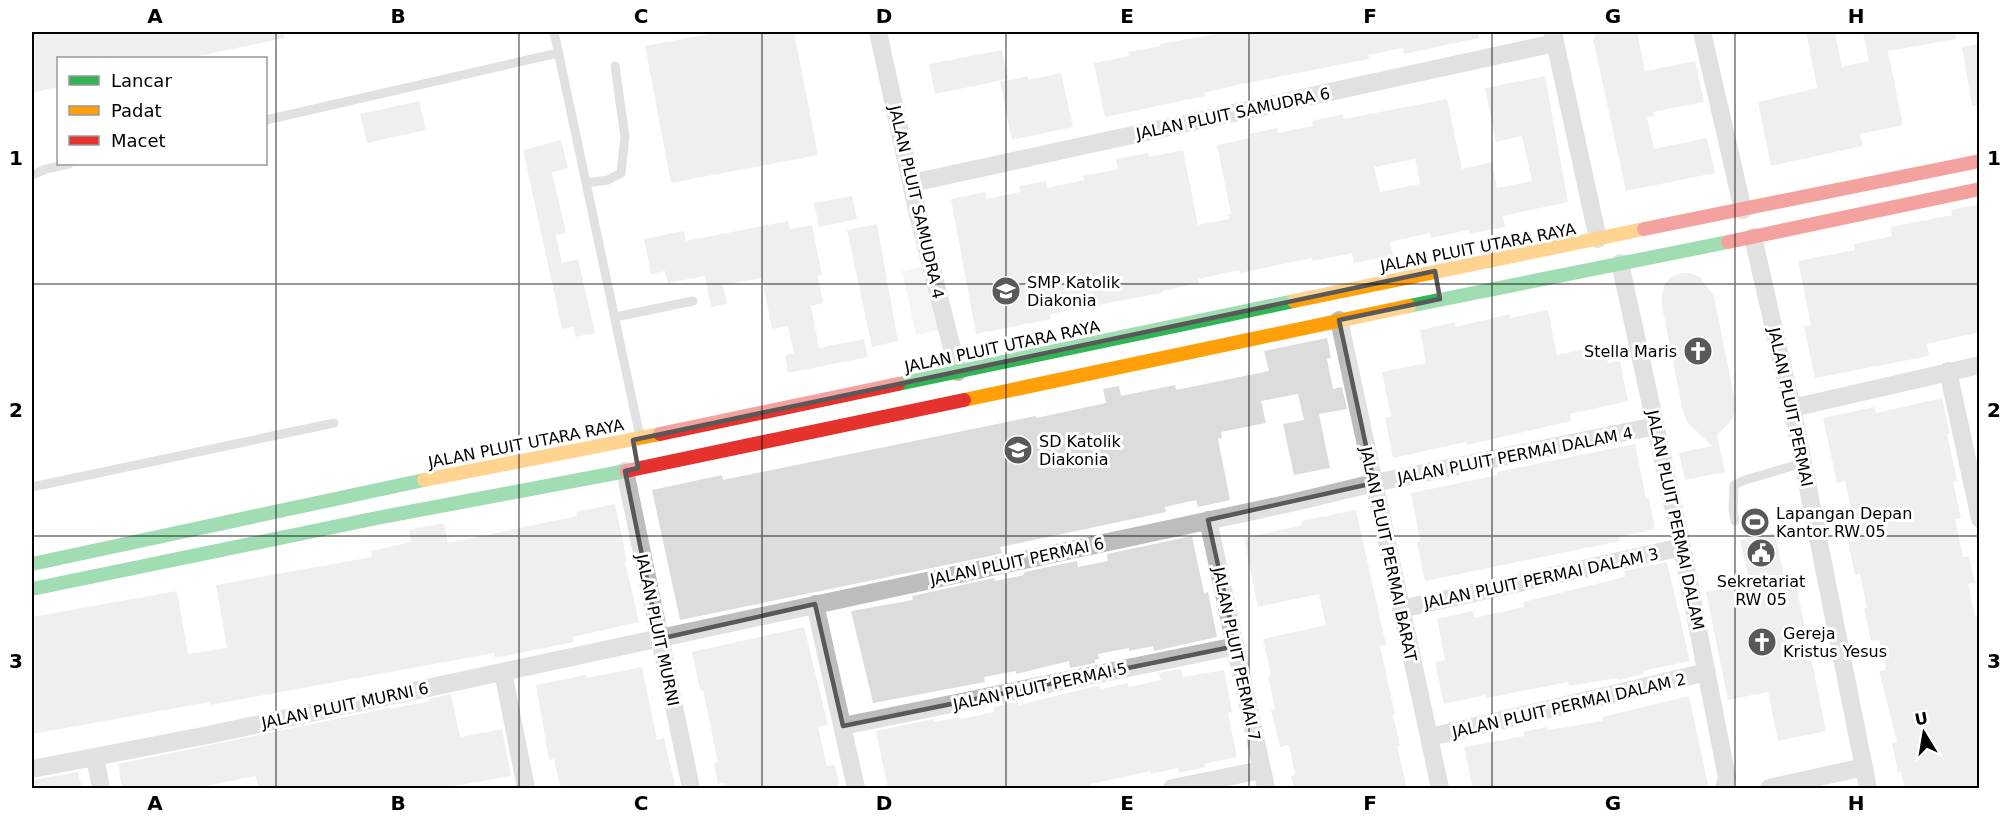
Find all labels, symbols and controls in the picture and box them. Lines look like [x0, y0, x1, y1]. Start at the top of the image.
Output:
text: A [147, 4, 163, 28]
text: B [390, 4, 406, 28]
text: C [634, 4, 648, 28]
text: D [876, 4, 892, 28]
text: E [1120, 4, 1134, 28]
text: F [1363, 4, 1377, 28]
text: G [1605, 4, 1621, 28]
text: H [1848, 4, 1864, 28]
legend [57, 57, 267, 165]
text: Lancar [111, 70, 172, 91]
street label: JALAN PLUIT SAMUDRA 6 [1133, 84, 1332, 144]
text: Padat [111, 100, 162, 121]
street label: JALAN PLUIT SAMUDRA 4 [885, 103, 948, 301]
text: Macet [111, 130, 166, 151]
text: 1 [9, 146, 23, 170]
text: 1 [1987, 146, 2001, 170]
street label: JALAN PLUIT UTARA RAYA [1378, 219, 1578, 276]
place label: SMP Katolik Diakonia [1027, 273, 1121, 310]
school or university icon: SMP Katolik Diakonia [990, 275, 1022, 307]
street label: JALAN PLUIT UTARA RAYA [902, 316, 1101, 377]
street label: JALAN PLUIT PERMAI [1764, 325, 1817, 488]
church icon: Stella Maris [1682, 335, 1714, 367]
place label: Stella Maris [1584, 342, 1677, 361]
text: 2 [9, 398, 23, 422]
text: 2 [1987, 398, 2001, 422]
street label: JALAN PLUIT PERMAI DALAM [1643, 408, 1708, 632]
street label: JALAN PLUIT UTARA RAYA [426, 415, 626, 472]
street label: JALAN PLUIT PERMAI DALAM 4 [1395, 423, 1634, 488]
place label: SD Katolik Diakonia [1039, 432, 1122, 469]
school or university icon: SD Katolik Diakonia [1002, 434, 1034, 466]
street label: JALAN PLUIT PERMAI BARAT [1356, 444, 1421, 663]
place label: Lapangan Depan Kantor RW 05 [1776, 504, 1912, 541]
sports icon: Lapangan Depan Kantor RW 05 [1739, 506, 1771, 538]
street label: JALAN PLUIT PERMAI 6 [927, 534, 1106, 589]
public building icon: Sekretariat RW 05 [1745, 537, 1777, 569]
street label: JALAN PLUIT PERMAI DALAM 3 [1421, 544, 1660, 613]
street label: JALAN PLUIT MURNI [632, 551, 683, 708]
street label: JALAN PLUIT PERMAI 7 [1209, 564, 1264, 743]
place label: Sekretariat RW 05 [1717, 572, 1805, 609]
place label: Gereja Kristus Yesus [1783, 624, 1887, 661]
church icon: Gereja Kristus Yesus [1746, 626, 1778, 658]
text: 3 [9, 649, 23, 673]
text: 3 [1987, 649, 2001, 673]
street label: JALAN PLUIT PERMAI 5 [950, 659, 1129, 714]
street label: JALAN PLUIT PERMAI DALAM 2 [1449, 669, 1688, 742]
street label: JALAN PLUIT MURNI 6 [259, 678, 430, 733]
north arrow [1894, 703, 1954, 763]
text: U [1913, 708, 1929, 729]
text: A [147, 791, 163, 815]
text: B [390, 791, 406, 815]
text: C [634, 791, 648, 815]
text: D [876, 791, 892, 815]
text: E [1120, 791, 1134, 815]
text: F [1363, 791, 1377, 815]
text: G [1605, 791, 1621, 815]
text: H [1848, 791, 1864, 815]

